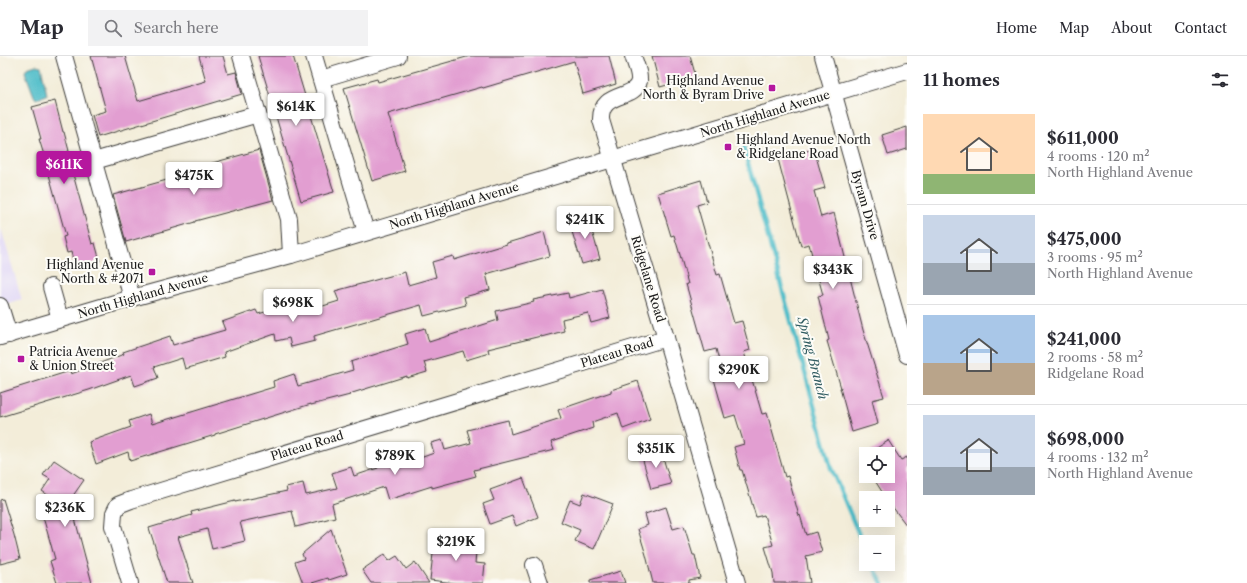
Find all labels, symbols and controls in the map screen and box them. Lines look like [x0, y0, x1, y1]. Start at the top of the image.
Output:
search box [88, 10, 368, 46]
text: Map [20, 16, 64, 39]
icon: search [102, 17, 124, 39]
text: Search here [134, 18, 219, 37]
text: Home [996, 19, 1037, 37]
text: Map [1059, 19, 1089, 37]
text: About [1111, 19, 1152, 37]
text: Contact [1174, 19, 1227, 37]
icon: filters [1209, 69, 1231, 91]
text: 11 homes [923, 70, 1000, 90]
place label: Highland Avenue North & Byram Drive [642, 73, 764, 102]
marker: Highland Avenue North & Byram Drive [767, 83, 777, 93]
street label: North Highland Avenue [698, 87, 832, 140]
pin: $614K [268, 93, 324, 127]
text: $614K [277, 98, 315, 114]
text: $611,000 [1047, 128, 1119, 148]
icon: home [955, 130, 1003, 178]
place label: Highland Avenue North & Ridgelane Road [736, 132, 871, 161]
marker: Highland Avenue North & Ridgelane Road [723, 142, 733, 152]
text: 4 rooms · 120 m² [1047, 148, 1150, 164]
pin: $611K [36, 151, 92, 185]
text: $611K [45, 156, 83, 172]
pin: $475K [166, 162, 222, 196]
text: North Highland Avenue [1047, 164, 1193, 180]
text: $475K [174, 167, 214, 183]
street label: Byram Drive [848, 168, 883, 242]
street label: North Highland Avenue [387, 179, 521, 232]
pin: $241K [557, 206, 613, 240]
text: $241K [566, 211, 604, 227]
text: $475,000 [1047, 229, 1122, 249]
icon: home [955, 231, 1003, 279]
street label: Ridgelane Road [628, 234, 669, 325]
text: 3 rooms · 95 m² [1047, 249, 1143, 265]
pin: $343K [805, 256, 861, 290]
place label: Highland Avenue North & #2071 [46, 257, 144, 286]
text: $343K [813, 261, 853, 277]
text: North Highland Avenue [1047, 265, 1193, 281]
marker: Highland Avenue North & #2071 [147, 267, 157, 277]
street label: North Highland Avenue [76, 270, 210, 321]
pin: $698K [265, 289, 321, 323]
text: $698K [272, 294, 314, 310]
water label: Spring Branch [794, 314, 832, 401]
text: $241,000 [1047, 329, 1121, 349]
icon: home [955, 331, 1003, 379]
street label: Plateau Road [579, 334, 656, 371]
place label: Patricia Avenue & Union Street [29, 344, 118, 373]
text: 2 rooms · 58 m² [1047, 349, 1143, 365]
marker: Patricia Avenue & Union Street [16, 354, 26, 364]
pin: $290K [711, 356, 767, 390]
text: $290K [718, 361, 760, 377]
text: Ridgelane Road [1047, 365, 1144, 381]
street label: Plateau Road [269, 427, 346, 464]
text: $698,000 [1047, 429, 1124, 449]
icon: home [955, 431, 1003, 479]
pin: $351K [628, 435, 684, 469]
text: $351K [637, 440, 675, 456]
pin: $789K [367, 442, 423, 476]
text: $789K [375, 447, 415, 463]
map controls [859, 447, 895, 571]
button: locate [859, 447, 895, 483]
text: 4 rooms · 132 m² [1047, 449, 1149, 465]
text: North Highland Avenue [1047, 465, 1193, 481]
button: + [859, 491, 895, 527]
pin: $236K [37, 494, 93, 528]
text: $236K [45, 499, 85, 515]
pin: $219K [428, 528, 484, 562]
text: $219K [437, 533, 475, 549]
button: − [859, 535, 895, 571]

